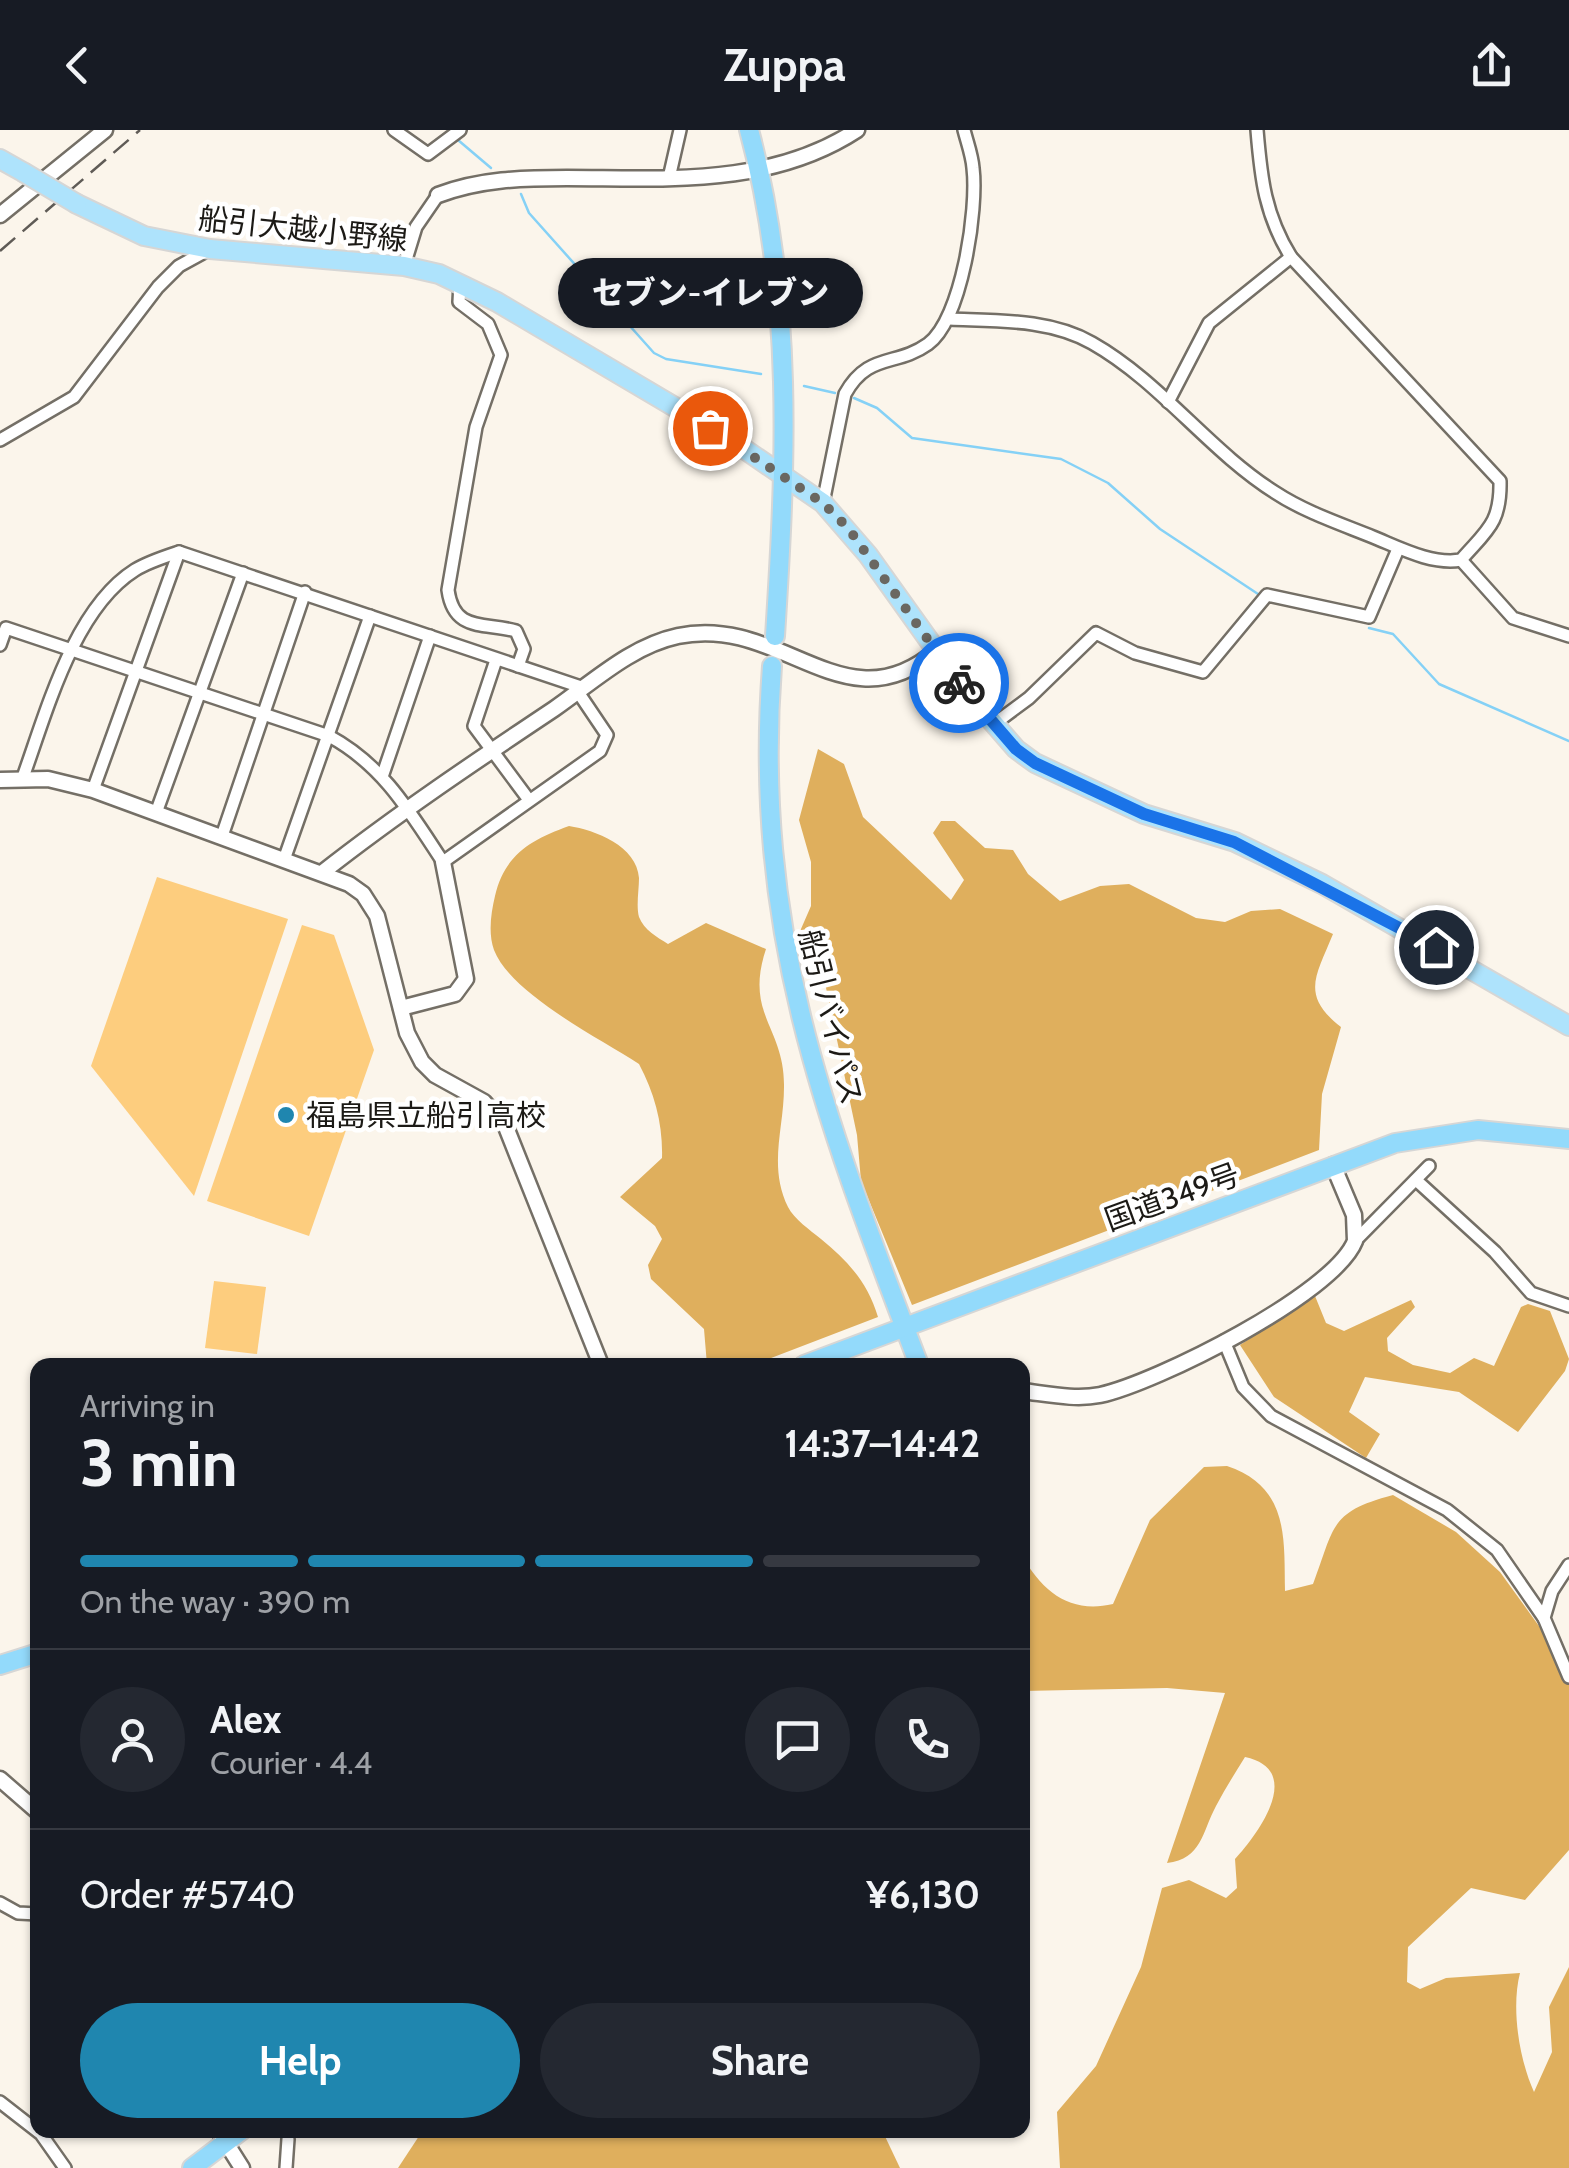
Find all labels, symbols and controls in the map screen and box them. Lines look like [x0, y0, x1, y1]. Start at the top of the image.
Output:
icon: back [50, 38, 105, 93]
text: Zuppa [723, 38, 846, 92]
icon: share [1464, 38, 1519, 93]
street label: 船引大越小野線 [197, 200, 409, 258]
callout: セブン-イレブン [558, 258, 862, 328]
text: セブン-イレブン [592, 273, 829, 312]
pin [668, 386, 753, 471]
icon: bag [683, 401, 738, 456]
courier [909, 633, 1009, 733]
icon: bike [932, 656, 987, 711]
pin [1394, 905, 1479, 990]
icon: home [1409, 920, 1464, 975]
street label: 船引バイパス [791, 925, 871, 1109]
place label: 福島県立船引高校 [306, 1097, 546, 1134]
marker: 福島県立船引高校 [275, 1104, 297, 1126]
street label: 国道349号 [1100, 1156, 1244, 1238]
text: Arriving in [80, 1386, 215, 1425]
text: 14:37–14:42 [784, 1420, 980, 1467]
text: 3 min [80, 1423, 238, 1502]
text: On the way · 390 m [80, 1582, 350, 1621]
button: person [80, 1687, 185, 1792]
button: chat [745, 1687, 850, 1792]
button: phone [875, 1687, 980, 1792]
text: Alex [210, 1696, 281, 1743]
text: Courier · 4.4 [210, 1743, 372, 1782]
text: Order #5740 [80, 1871, 295, 1918]
text: ¥6,130 [866, 1871, 980, 1918]
button: Help [80, 2003, 520, 2118]
button: Share [540, 2003, 980, 2118]

